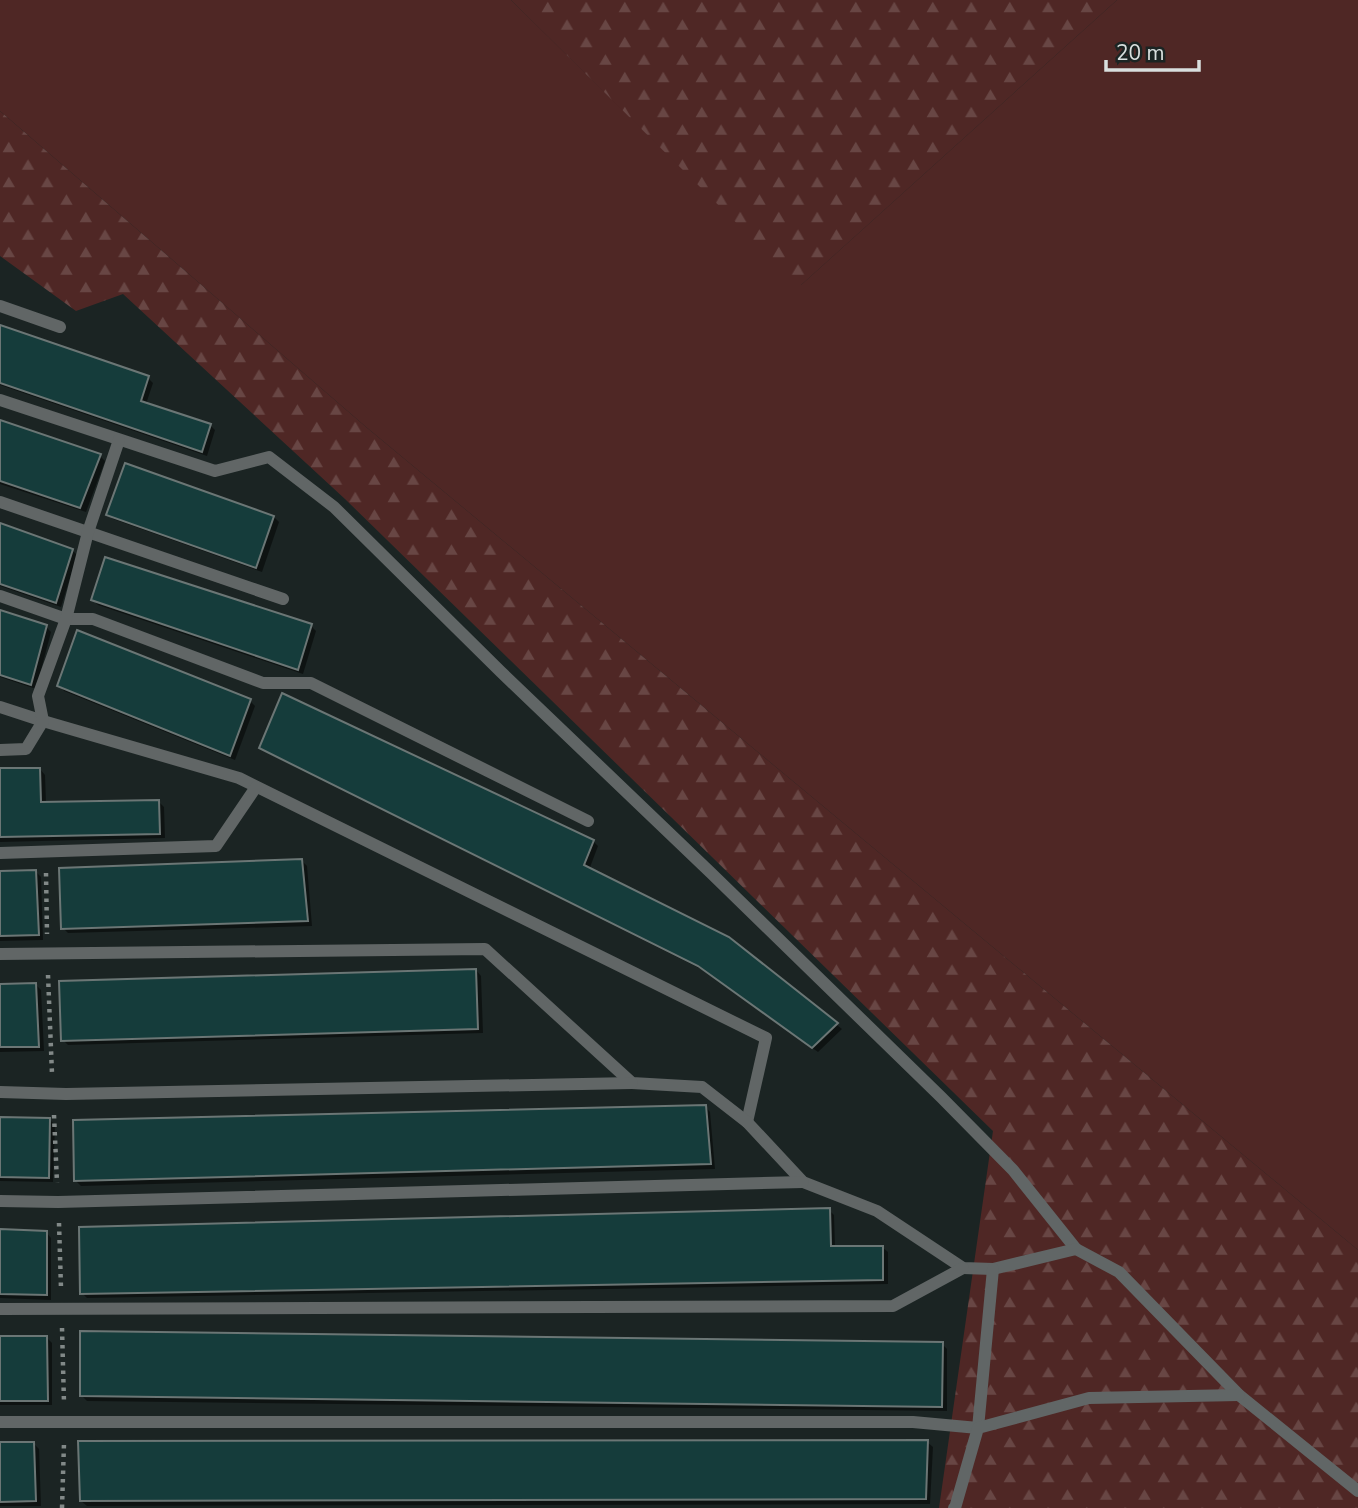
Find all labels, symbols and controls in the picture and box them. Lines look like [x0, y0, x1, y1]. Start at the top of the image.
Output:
scale bar [1106, 28, 1199, 72]
text: 20 m [1116, 39, 1165, 67]

